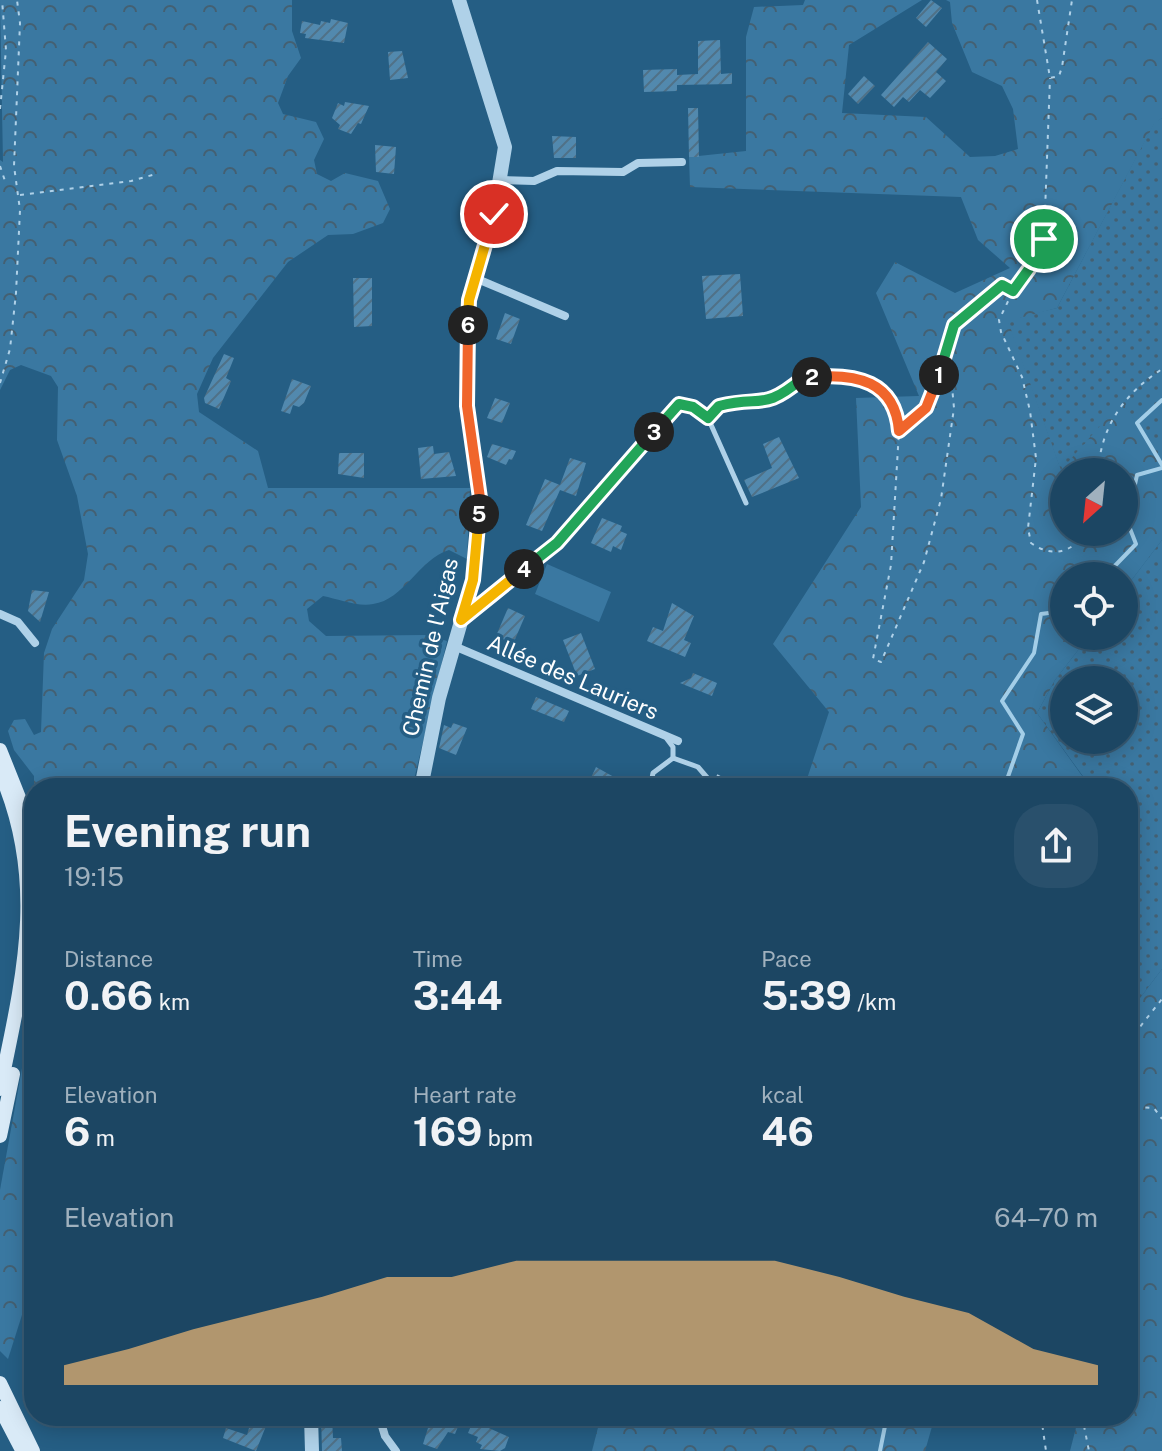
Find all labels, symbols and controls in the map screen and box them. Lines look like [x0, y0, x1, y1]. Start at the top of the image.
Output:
pin [460, 180, 528, 248]
icon: check [472, 192, 516, 236]
pin [1010, 205, 1078, 273]
icon: arrive [1022, 217, 1066, 261]
pin: 6 [448, 305, 488, 345]
text: 6 [461, 312, 475, 338]
pin: 1 [919, 355, 959, 395]
pin: 2 [792, 357, 832, 397]
text: 1 [934, 362, 944, 388]
text: 2 [805, 364, 819, 390]
pin: 3 [634, 412, 674, 452]
text: 3 [647, 419, 661, 445]
north arrow [1050, 458, 1138, 546]
map controls [1050, 458, 1138, 754]
pin: 5 [459, 494, 499, 534]
text: 5 [472, 501, 486, 527]
pin: 4 [504, 549, 544, 589]
street label: Chemin de l'Aigas [397, 555, 463, 739]
text: 4 [517, 556, 531, 582]
button: locate [1050, 562, 1138, 650]
street label: Allée des Lauriers [484, 629, 662, 725]
button: layers [1050, 666, 1138, 754]
button: share [1014, 804, 1098, 888]
text: Evening run [64, 805, 311, 857]
text: 19:15 [64, 861, 124, 892]
text: Distance [64, 946, 153, 972]
text: Time [413, 946, 463, 972]
text: Pace [761, 946, 812, 972]
text: 0.66 [64, 972, 153, 1019]
text: 3:44 [413, 972, 502, 1019]
text: 5:39 [761, 972, 852, 1019]
text: km [153, 989, 190, 1015]
text: /km [852, 989, 896, 1015]
text: Elevation [64, 1082, 157, 1108]
text: Heart rate [413, 1082, 517, 1108]
text: kcal [761, 1082, 804, 1108]
text: 6 [64, 1108, 90, 1155]
text: 169 [413, 1108, 482, 1155]
text: 46 [761, 1108, 814, 1155]
text: m [90, 1125, 115, 1151]
text: bpm [482, 1125, 533, 1151]
text: Elevation [64, 1202, 174, 1233]
text: 64–70 m [994, 1202, 1098, 1233]

